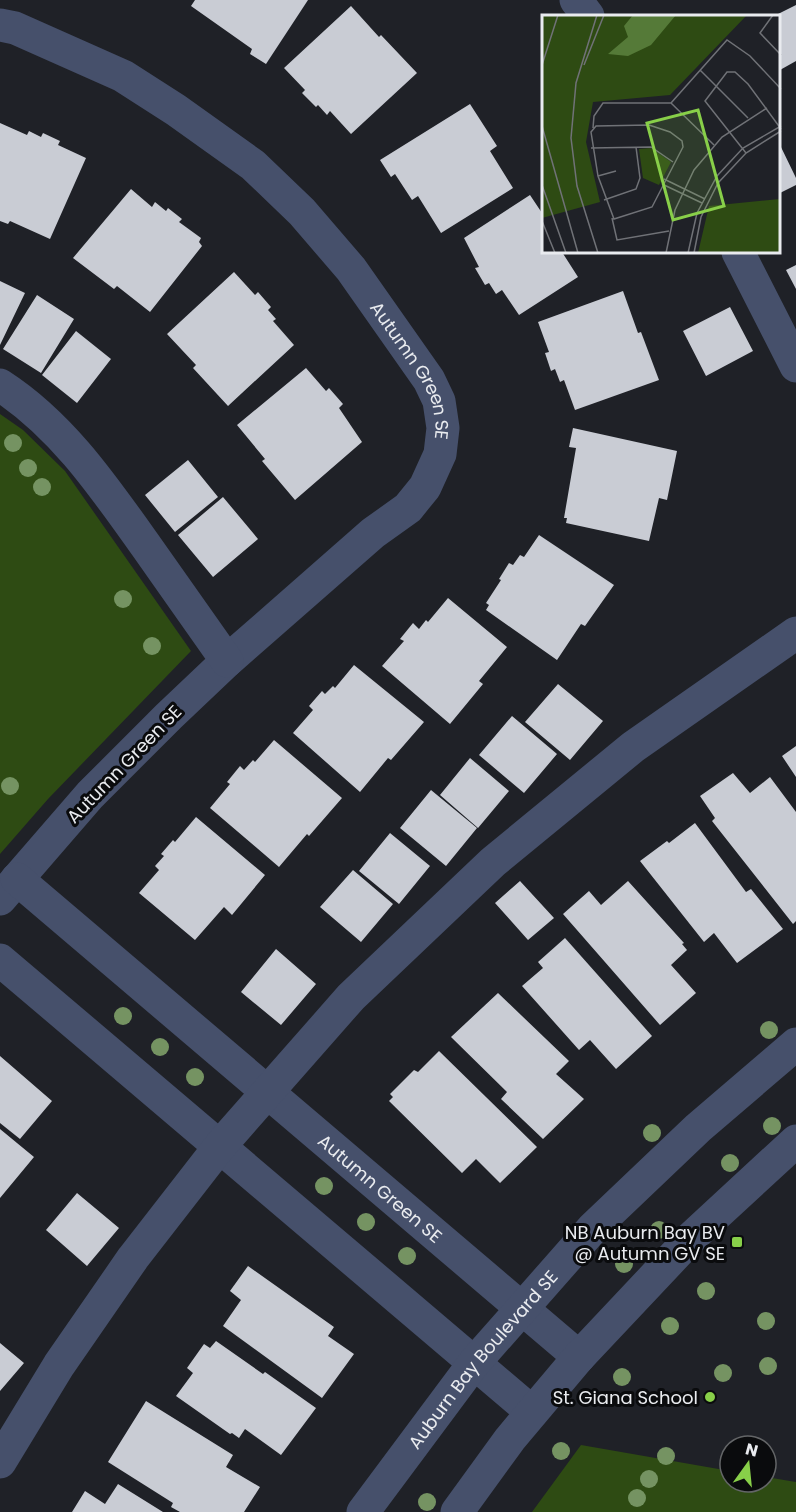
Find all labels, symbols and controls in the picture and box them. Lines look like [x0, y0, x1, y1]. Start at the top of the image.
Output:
inset map [542, 15, 781, 254]
street label: Autumn Green SE [365, 296, 456, 441]
street label: Autumn Green SE [61, 699, 187, 829]
street label: Autumn Green SE [313, 1128, 448, 1248]
place label: NB Auburn Bay BV @ Autumn GV SE [565, 1220, 725, 1266]
marker: NB Auburn Bay BV @ Autumn GV SE [730, 1235, 744, 1249]
street label: Auburn Bay Boulevard SE [402, 1265, 563, 1454]
place label: St. Giana School [553, 1385, 698, 1410]
marker: St. Giana School [703, 1390, 717, 1404]
north arrow [718, 1434, 778, 1494]
text: N [743, 1437, 761, 1463]

